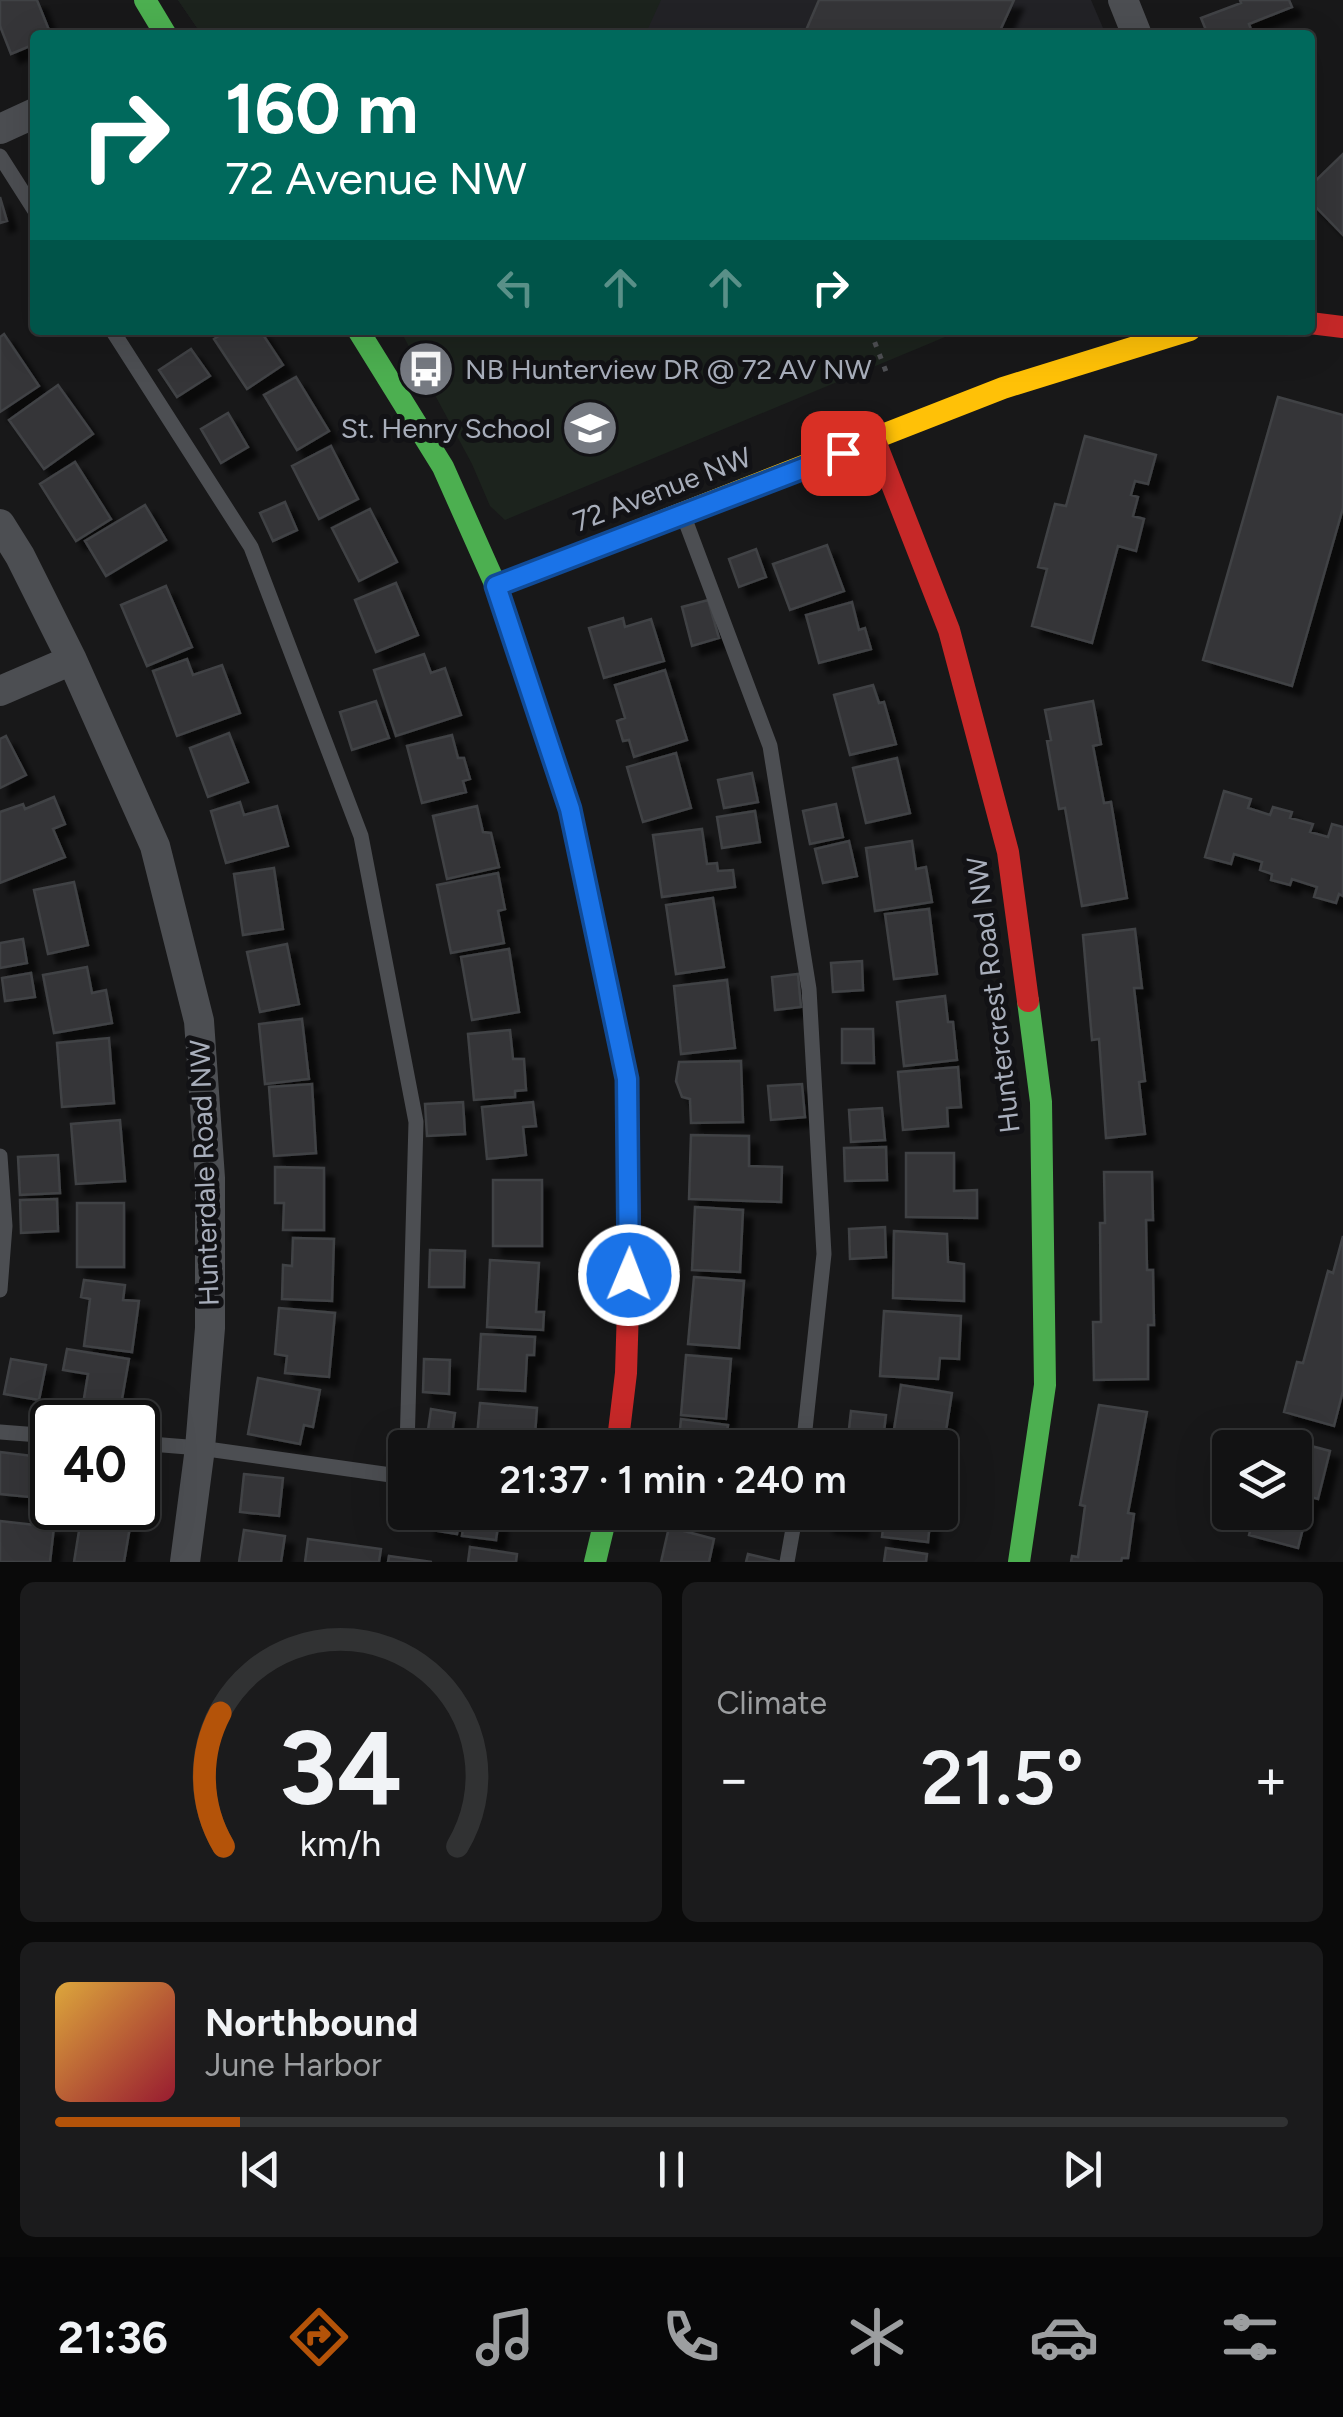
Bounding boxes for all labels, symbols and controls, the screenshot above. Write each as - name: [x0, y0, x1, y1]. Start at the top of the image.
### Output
- text: 160 m: [225, 66, 418, 151]
- icon: right: [60, 70, 190, 200]
- text: 72 Avenue NW: [225, 151, 527, 205]
- icon: left: [488, 260, 543, 315]
- icon: ahead: [593, 260, 648, 315]
- icon: ahead: [698, 260, 753, 315]
- icon: right: [803, 260, 858, 315]
- bus stop icon: NB Hunterview DR @ 72 AV NW: [396, 339, 456, 399]
- place label: NB Hunterview DR @ 72 AV NW: [465, 352, 872, 386]
- school or university icon: St. Henry School: [560, 398, 620, 458]
- place label: St. Henry School: [341, 411, 551, 445]
- pin: [801, 411, 886, 496]
- icon: arrive: [816, 426, 871, 481]
- street label: 72 Avenue NW: [568, 439, 756, 539]
- street label: Huntercrest Road NW: [959, 855, 1027, 1135]
- street label: Hunterdale Road NW: [182, 1039, 226, 1307]
- position arrow: [577, 1223, 681, 1327]
- speed limit sign: 40: [30, 1400, 160, 1530]
- map controls: [1212, 1430, 1312, 1530]
- button: layers: [1212, 1430, 1312, 1530]
- text: 21:37 · 1 min · 240 m: [499, 1457, 847, 1503]
- text: Climate: [717, 1684, 827, 1722]
- text: 34: [279, 1705, 403, 1830]
- text: 21.5°: [921, 1733, 1084, 1823]
- text: −: [717, 1746, 751, 1812]
- text: +: [1254, 1746, 1288, 1812]
- text: km/h: [300, 1822, 382, 1865]
- text: Northbound: [205, 2000, 418, 2046]
- text: June Harbor: [205, 2046, 382, 2084]
- icon: previous: [233, 2142, 288, 2197]
- icon: pause: [644, 2142, 699, 2197]
- icon: next: [1055, 2142, 1110, 2197]
- icon: directions: [284, 2302, 354, 2372]
- icon: music: [470, 2302, 540, 2372]
- icon: phone: [656, 2302, 726, 2372]
- icon: climate: [842, 2302, 912, 2372]
- icon: car: [1029, 2302, 1099, 2372]
- icon: filters: [1215, 2302, 1285, 2372]
- text: 21:36: [58, 2310, 168, 2364]

